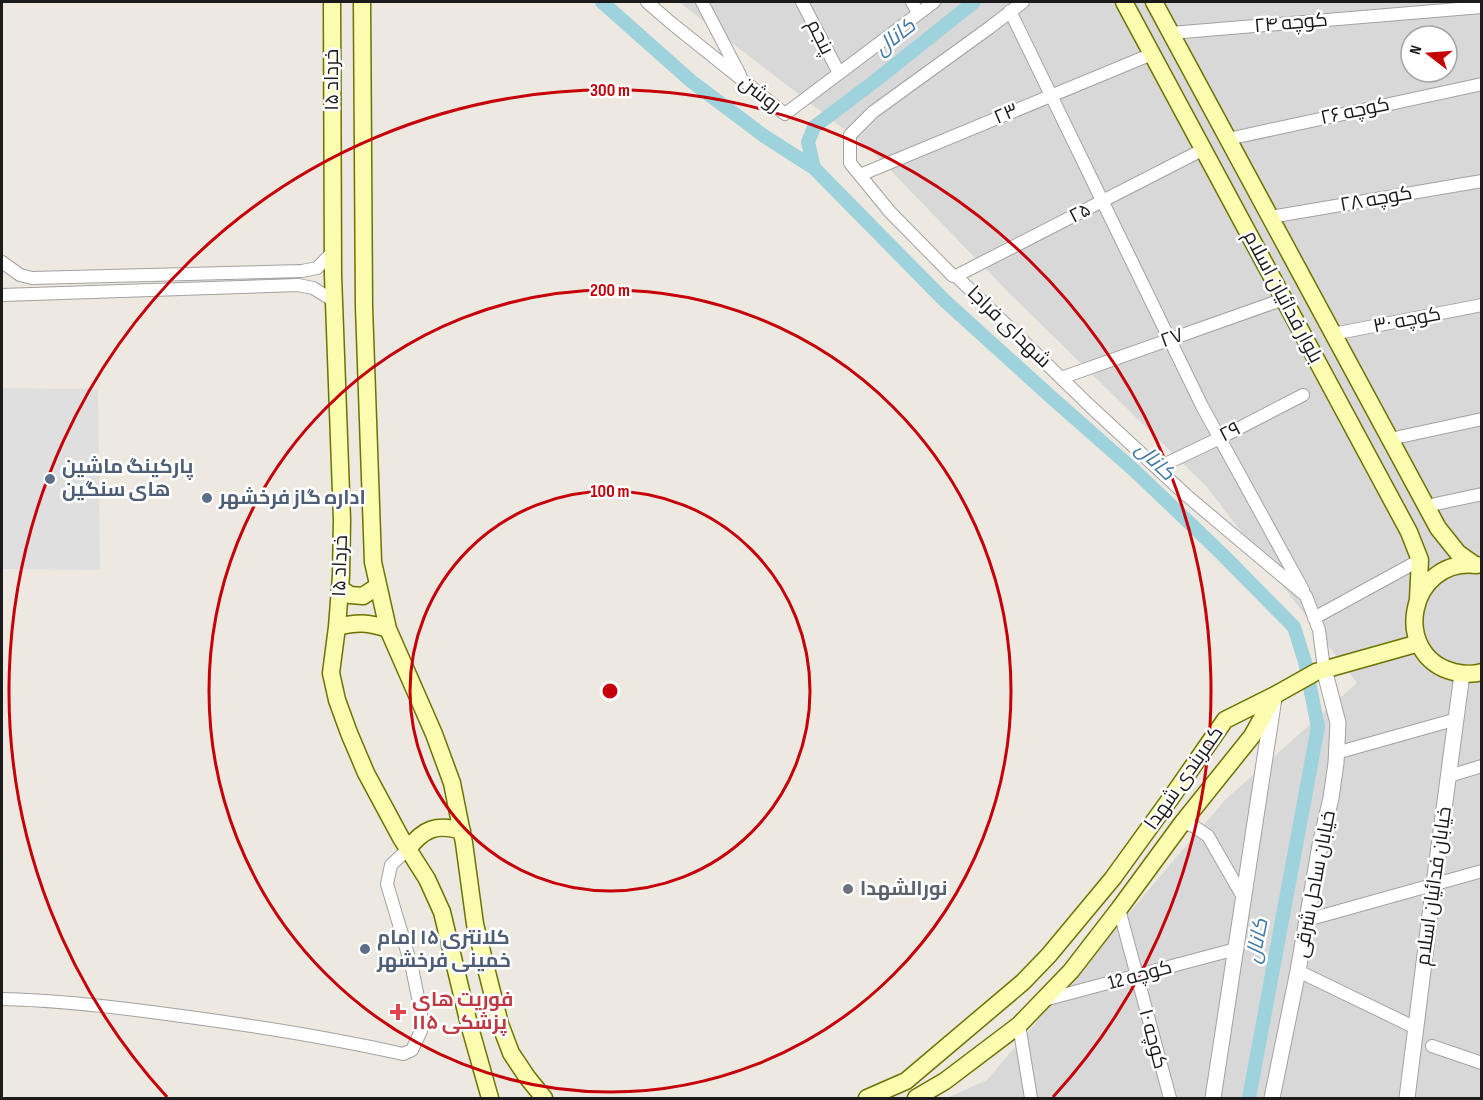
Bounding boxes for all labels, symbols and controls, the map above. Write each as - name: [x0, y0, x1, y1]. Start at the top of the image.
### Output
- street label: کوچه ۲۴: [1253, 8, 1329, 38]
- water label: کانال: [870, 13, 920, 61]
- street label: پنجم: [800, 15, 839, 60]
- north arrow: [1399, 24, 1459, 84]
- text: N: [1406, 43, 1426, 57]
- street label: ۱۵ خرداد: [320, 49, 344, 111]
- street label: روشن: [734, 70, 786, 118]
- text: 300 m: [590, 80, 630, 101]
- street label: کوچه ۲۶: [1318, 92, 1392, 130]
- street label: ۲۳: [990, 98, 1022, 130]
- street label: کوچه ۲۸: [1338, 181, 1414, 217]
- street label: ۲۵: [1065, 197, 1095, 229]
- street label: بلوار فدائیان اسلام: [1237, 227, 1328, 368]
- text: 200 m: [590, 280, 630, 301]
- street label: شهدای فراجا: [962, 281, 1056, 373]
- street label: کوچه ۳۰: [1371, 302, 1443, 338]
- street label: ۲۷: [1157, 323, 1187, 353]
- street label: ۲۹: [1215, 417, 1245, 447]
- water label: کانال: [1130, 436, 1180, 486]
- place label: پارکینگ ماشین های سنگین: [62, 455, 193, 502]
- marker: پارکینگ ماشین های سنگین: [43, 472, 57, 486]
- text: 100 m: [591, 481, 630, 502]
- place label: اداره گاز فرخشهر: [218, 486, 366, 510]
- marker: اداره گاز فرخشهر: [200, 491, 214, 505]
- street label: ۱۵ خرداد: [327, 535, 353, 597]
- centre of rings: [600, 681, 620, 701]
- street label: کمربندی شهدا: [1140, 722, 1228, 834]
- street label: خیابان فدائیان اسلام: [1411, 805, 1458, 967]
- street label: خیابان ساحل شرقی: [1289, 808, 1341, 960]
- place label: نورالشهدا: [860, 877, 948, 901]
- marker: نورالشهدا: [841, 882, 855, 896]
- water label: کانال: [1240, 916, 1274, 966]
- place label: کلانتری ۱۵ امام خمینی فرخشهر: [376, 926, 511, 973]
- marker: کلانتری ۱۵ امام خمینی فرخشهر: [358, 942, 372, 956]
- street label: کوچه 12: [1105, 955, 1175, 995]
- place label: فوریت های پزشکی ۱۱۵: [412, 988, 513, 1036]
- marker: فوریت های پزشکی ۱۱۵: [389, 1003, 407, 1021]
- street label: کوچه ۱۰: [1134, 1006, 1172, 1072]

